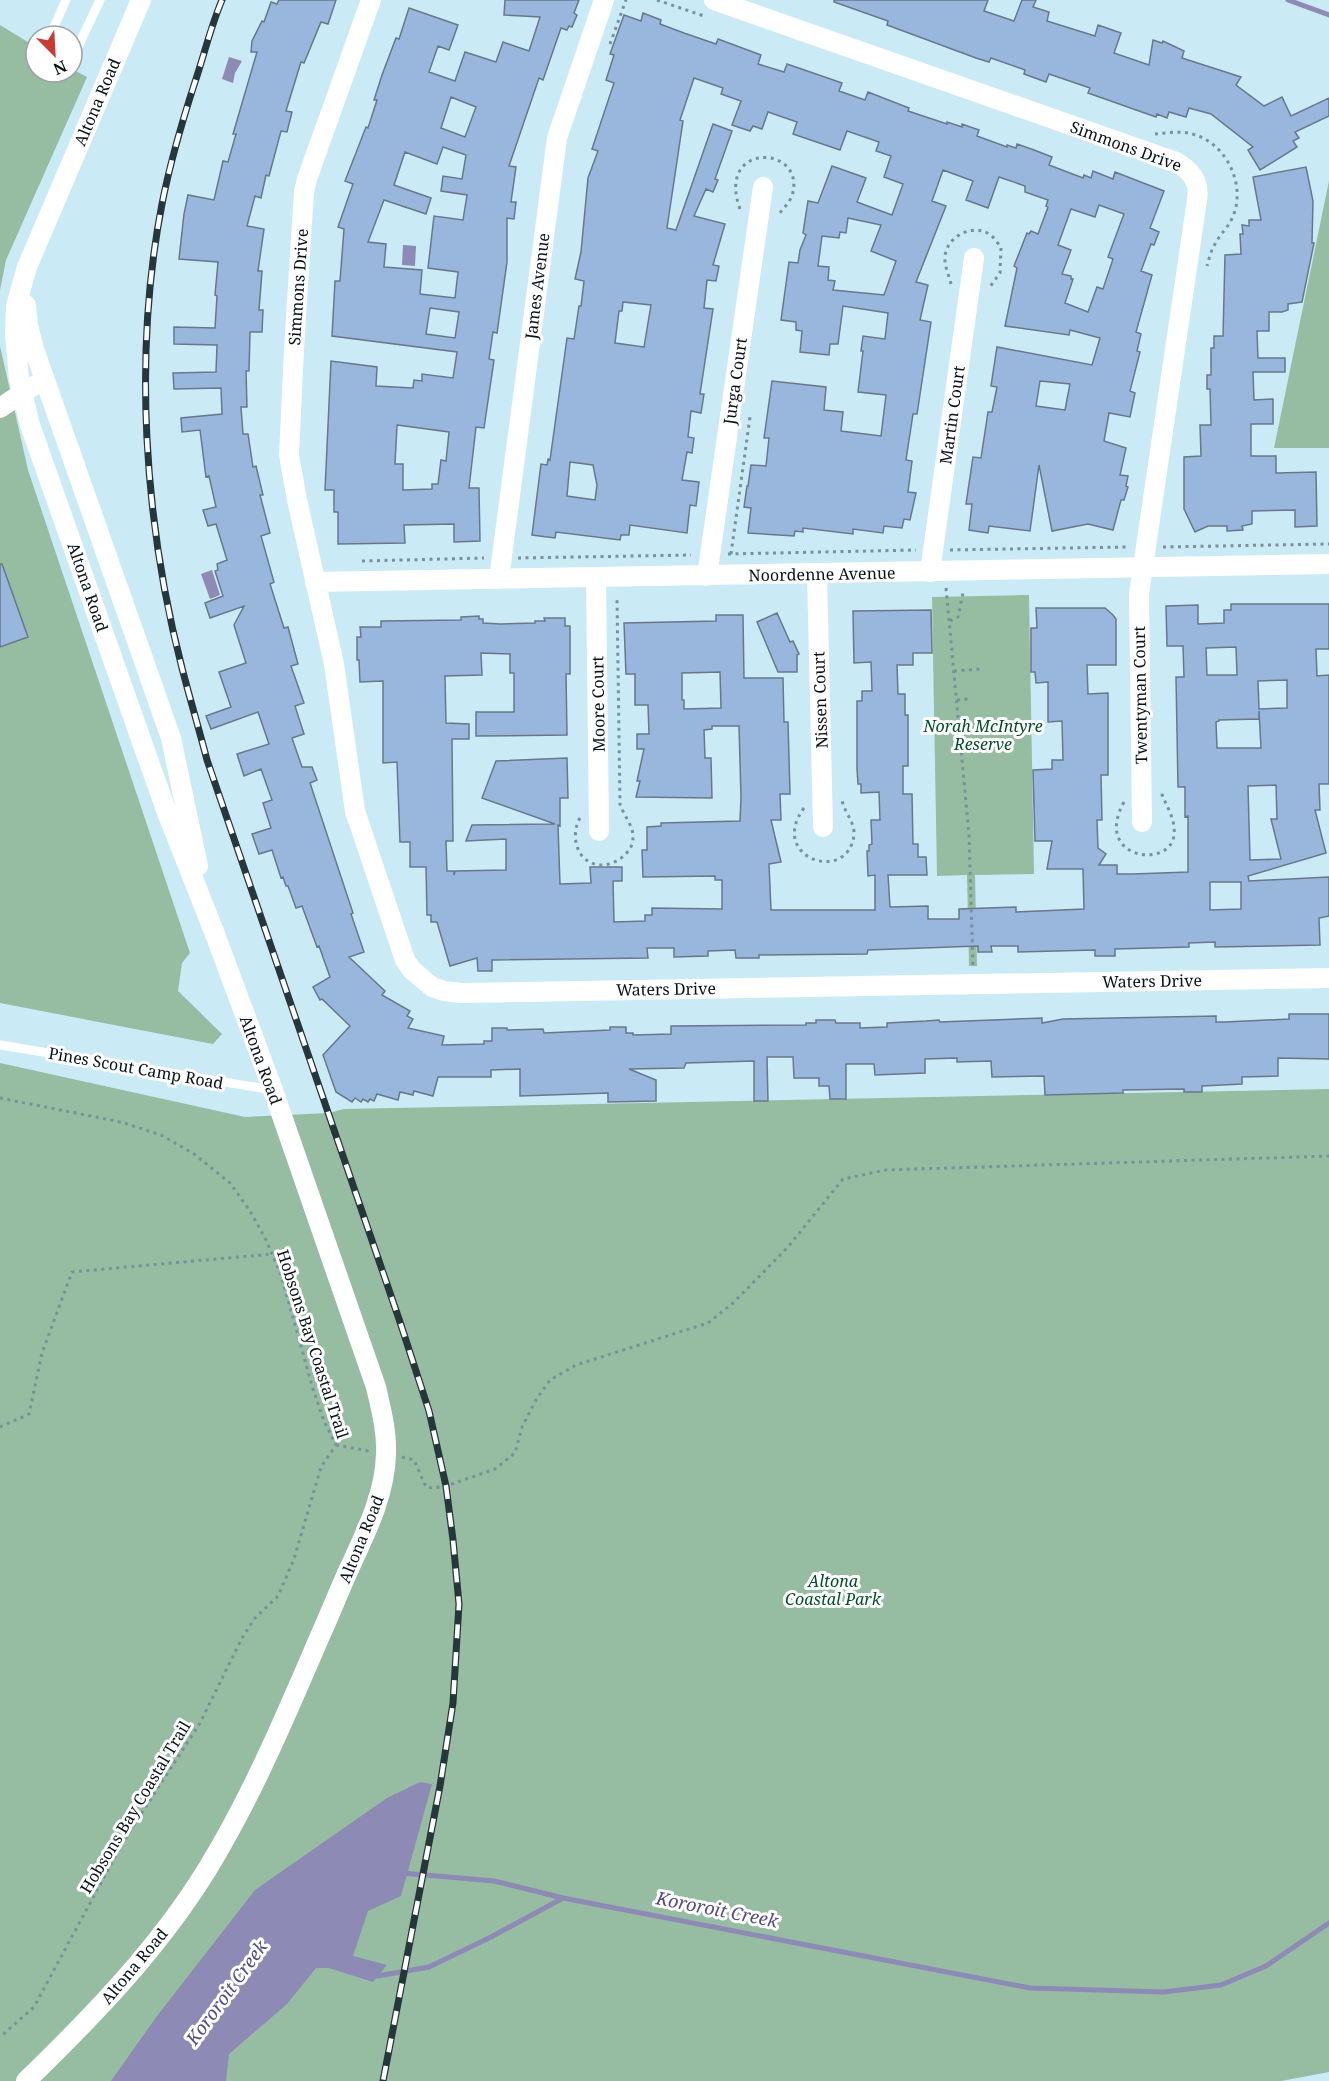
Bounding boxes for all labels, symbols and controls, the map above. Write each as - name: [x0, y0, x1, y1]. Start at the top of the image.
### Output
- north arrow: [24, 24, 84, 84]
- text: N: [50, 55, 70, 80]
- street label: Altona Road: [69, 55, 125, 149]
- street label: Simmons Drive: [1067, 116, 1185, 176]
- street label: Simmons Drive: [283, 228, 313, 346]
- street label: James Avenue: [519, 232, 554, 341]
- street label: Jurga Court: [718, 336, 752, 427]
- street label: Martin Court: [934, 364, 970, 466]
- street label: Altona Road: [62, 539, 114, 635]
- street label: Noordenne Avenue: [748, 562, 896, 586]
- street label: Twentyman Court: [1128, 625, 1152, 764]
- street label: Nissen Court: [807, 651, 833, 749]
- street label: Moore Court: [586, 655, 610, 752]
- park label: Norah McIntyre Reserve: [922, 715, 1043, 755]
- street label: Waters Drive: [1102, 969, 1202, 993]
- street label: Waters Drive: [616, 977, 716, 1001]
- street label: Altona Road: [235, 1012, 287, 1108]
- street label: Pines Scout Camp Road: [47, 1042, 225, 1094]
- street label: Hobsons Bay Coastal Trail: [272, 1247, 354, 1441]
- street label: Altona Road: [333, 1492, 389, 1586]
- park label: Altona Coastal Park: [785, 1570, 882, 1610]
- street label: Hobsons Bay Coastal Trail: [75, 1717, 195, 1897]
- water label: Kororoit Creek: [653, 1885, 781, 1933]
- street label: Altona Road: [96, 1923, 172, 2009]
- water label: Kororoit Creek: [180, 1935, 273, 2050]

